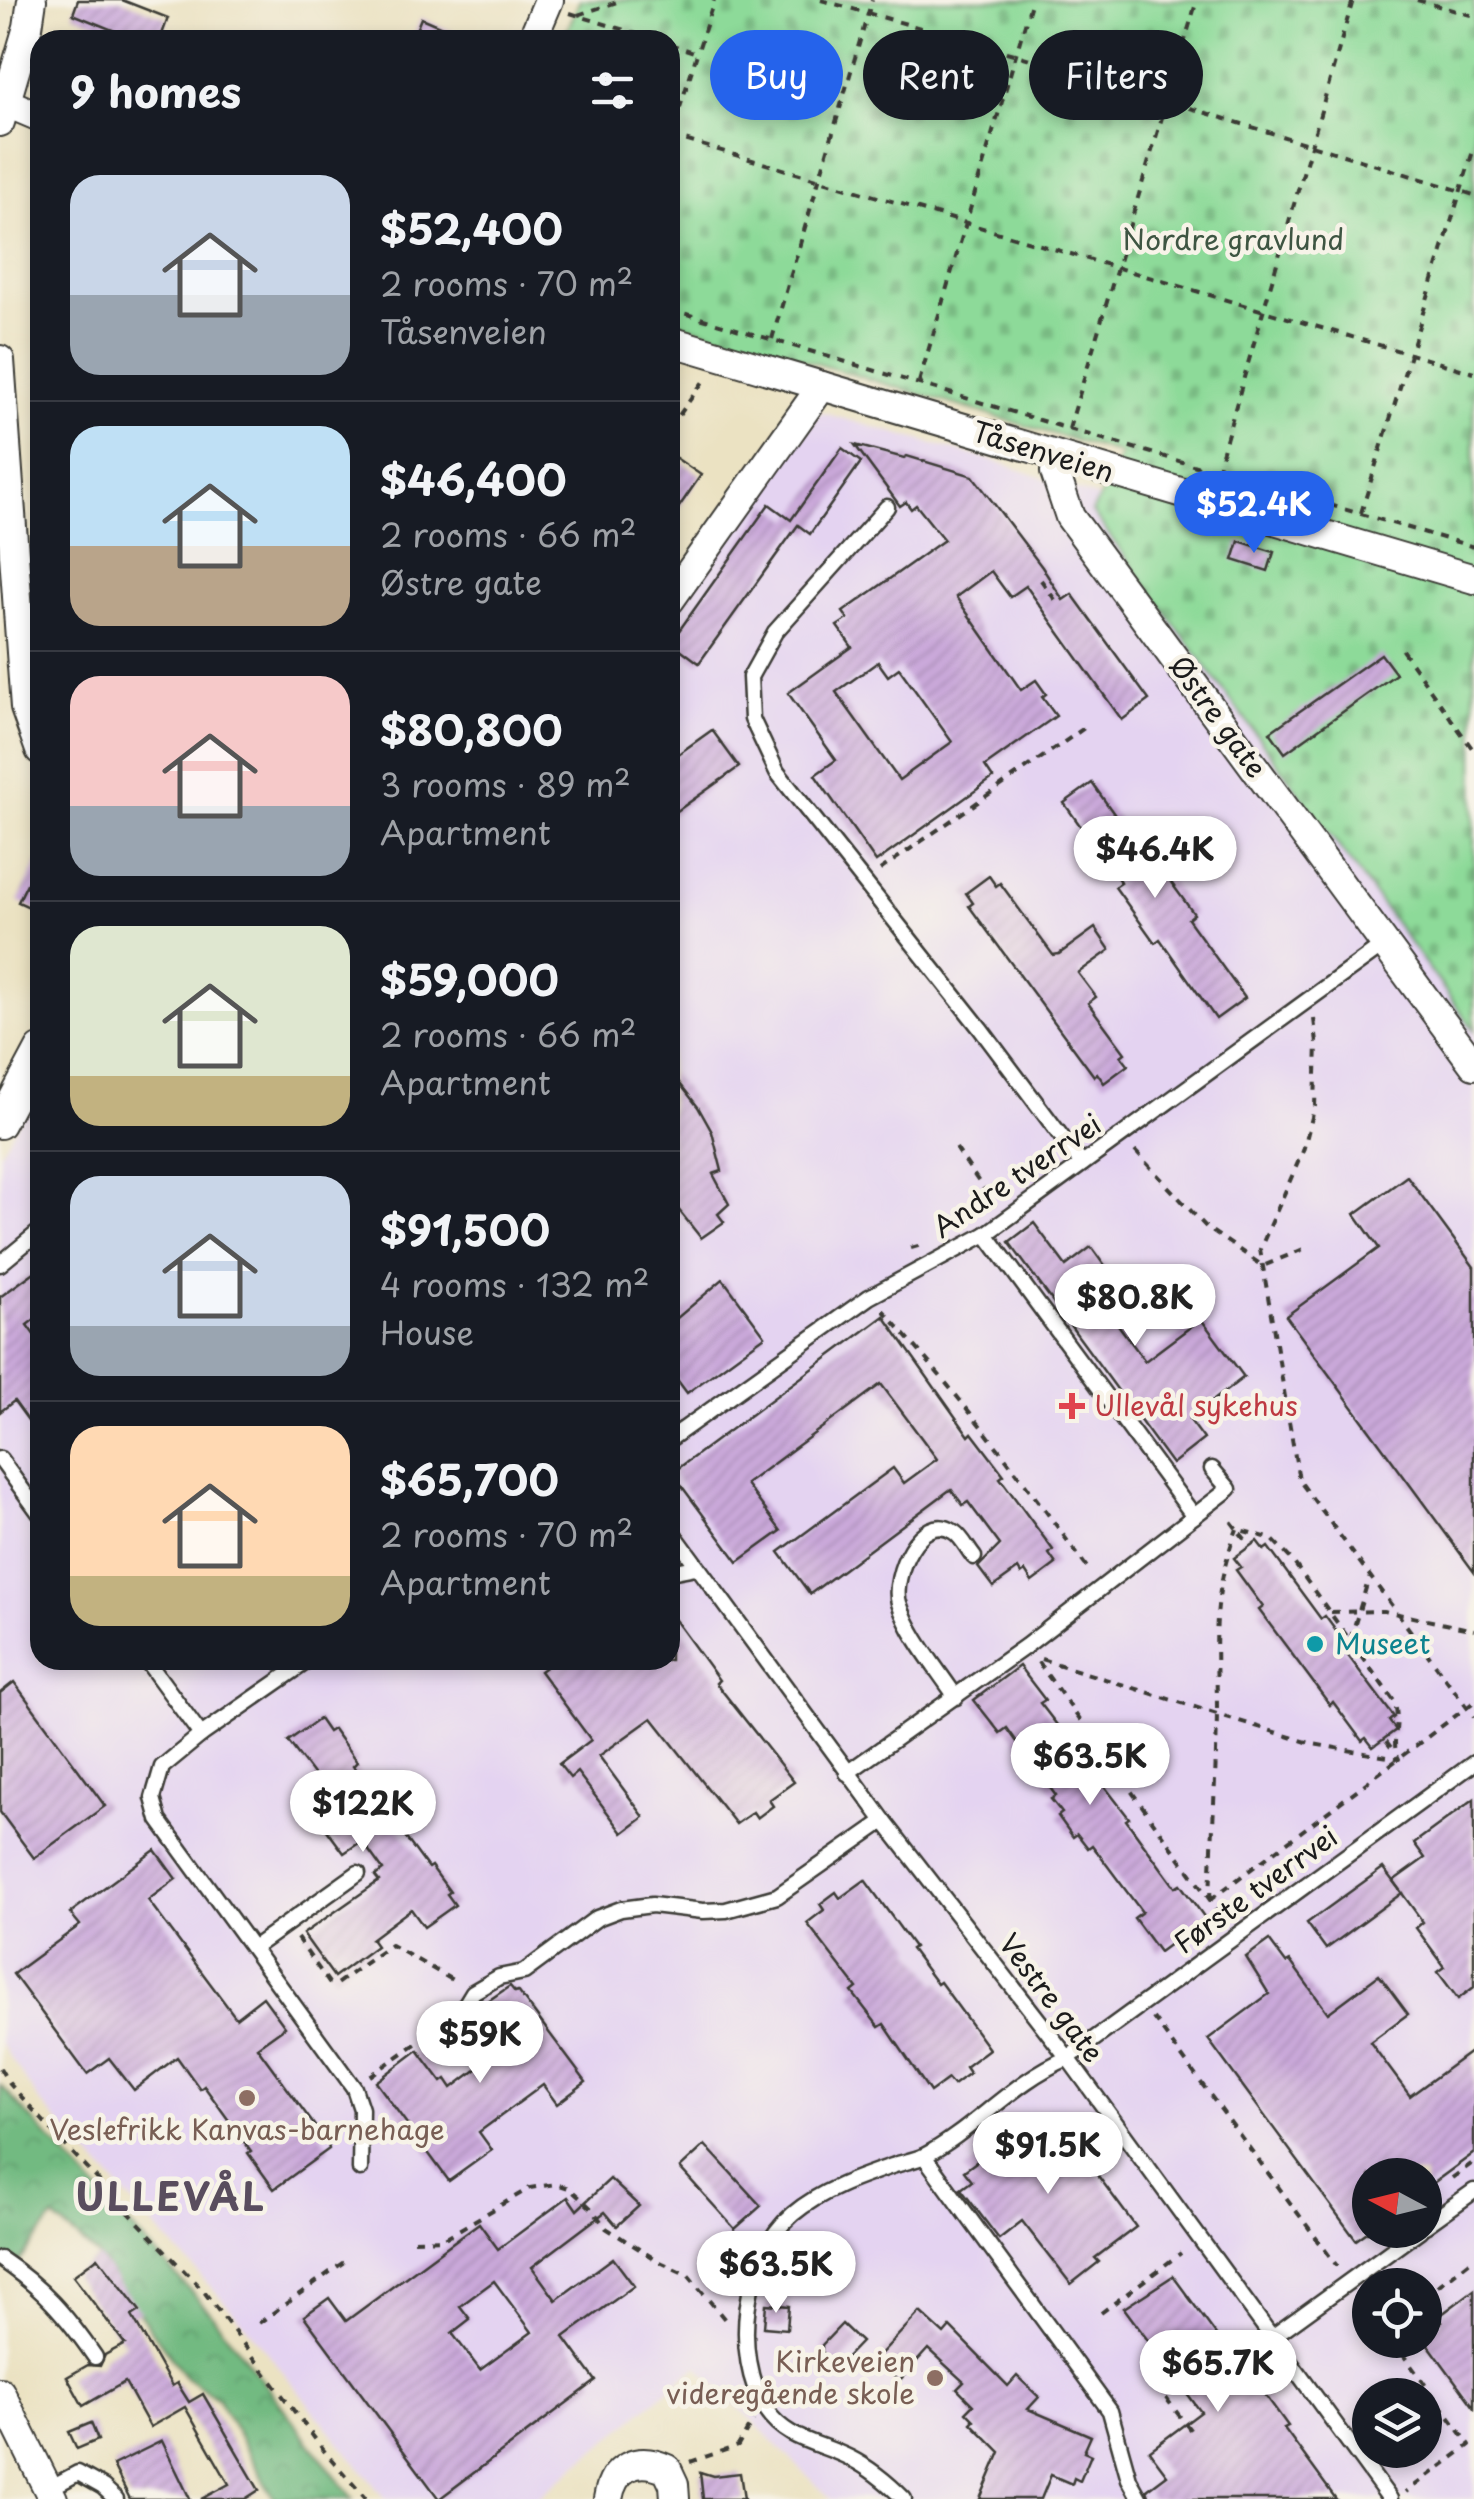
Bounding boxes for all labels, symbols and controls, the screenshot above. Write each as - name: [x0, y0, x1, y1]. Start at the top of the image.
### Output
- chip: Buy: [710, 30, 843, 120]
- chip: Rent: [863, 30, 1009, 120]
- chip: Filters: [1029, 30, 1203, 120]
- text: 9 homes: [70, 59, 241, 122]
- icon: filters: [585, 63, 640, 118]
- text: $52,400: [380, 196, 563, 259]
- icon: home: [150, 215, 270, 335]
- park label: Nordre gravlund: [1122, 217, 1344, 260]
- text: 2 rooms · 70 m²: [380, 259, 633, 307]
- text: Tåsenveien: [380, 307, 547, 355]
- street label: Tåsenveien: [967, 409, 1119, 492]
- text: $46,400: [380, 447, 567, 510]
- icon: home: [150, 466, 270, 586]
- pin: $52.4K: [1173, 471, 1335, 556]
- text: $52.4K: [1196, 479, 1312, 527]
- text: 2 rooms · 66 m²: [380, 510, 637, 558]
- text: Østre gate: [380, 558, 542, 606]
- street label: Østre gate: [1160, 646, 1278, 786]
- text: $80,800: [380, 697, 563, 760]
- icon: home: [150, 716, 270, 836]
- text: 3 rooms · 89 m²: [380, 760, 631, 808]
- text: Apartment: [380, 808, 551, 856]
- pin: $46.4K: [1074, 816, 1236, 901]
- text: $46.4K: [1096, 824, 1214, 872]
- text: $59,000: [380, 947, 559, 1010]
- icon: home: [150, 966, 270, 1086]
- text: 2 rooms · 66 m²: [380, 1010, 637, 1058]
- text: Apartment: [380, 1058, 551, 1106]
- street label: Andre tverrvei: [923, 1102, 1109, 1247]
- text: $91,500: [380, 1197, 550, 1260]
- icon: home: [150, 1216, 270, 1336]
- text: 4 rooms · 132 m²: [380, 1260, 650, 1308]
- pin: $80.8K: [1054, 1264, 1216, 1349]
- text: $80.8K: [1077, 1272, 1194, 1320]
- text: House: [380, 1308, 474, 1356]
- place label: Ullevål sykehus: [1094, 1383, 1298, 1426]
- marker: Ullevål sykehus: [1059, 1393, 1085, 1419]
- text: $65,700: [380, 1447, 559, 1510]
- icon: home: [150, 1466, 270, 1586]
- text: 2 rooms · 70 m²: [380, 1510, 633, 1558]
- text: Apartment: [380, 1558, 551, 1606]
- place label: Museet: [1335, 1621, 1431, 1664]
- marker: Museet: [1304, 1633, 1326, 1655]
- pin: $63.5K: [1009, 1723, 1171, 1808]
- text: $63.5K: [1033, 1731, 1147, 1779]
- pin: $122K: [293, 1770, 433, 1855]
- text: $122K: [312, 1778, 414, 1826]
- street label: Første tverrvei: [1164, 1815, 1346, 1963]
- street label: Vestre gate: [989, 1923, 1115, 2071]
- pin: $59K: [421, 2001, 539, 2086]
- text: $59K: [438, 2009, 522, 2057]
- marker: Veslefrikk Kanvas-barnehage: [236, 2087, 258, 2109]
- place label: Veslefrikk Kanvas-barnehage: [49, 2107, 445, 2150]
- pin: $91.5K: [967, 2112, 1129, 2197]
- text: $91.5K: [995, 2120, 1101, 2168]
- north arrow: [1352, 2158, 1442, 2248]
- map controls: [1352, 2158, 1442, 2468]
- district label: ULLEVÅL: [75, 2167, 267, 2224]
- pin: $63.5K: [695, 2231, 857, 2316]
- text: $63.5K: [719, 2239, 833, 2287]
- button: locate: [1352, 2268, 1442, 2358]
- pin: $65.7K: [1137, 2330, 1299, 2415]
- text: $65.7K: [1162, 2338, 1274, 2386]
- place label: Kirkeveien videregående skole: [666, 2339, 915, 2414]
- marker: Kirkeveien videregående skole: [924, 2367, 946, 2389]
- button: layers: [1352, 2378, 1442, 2468]

